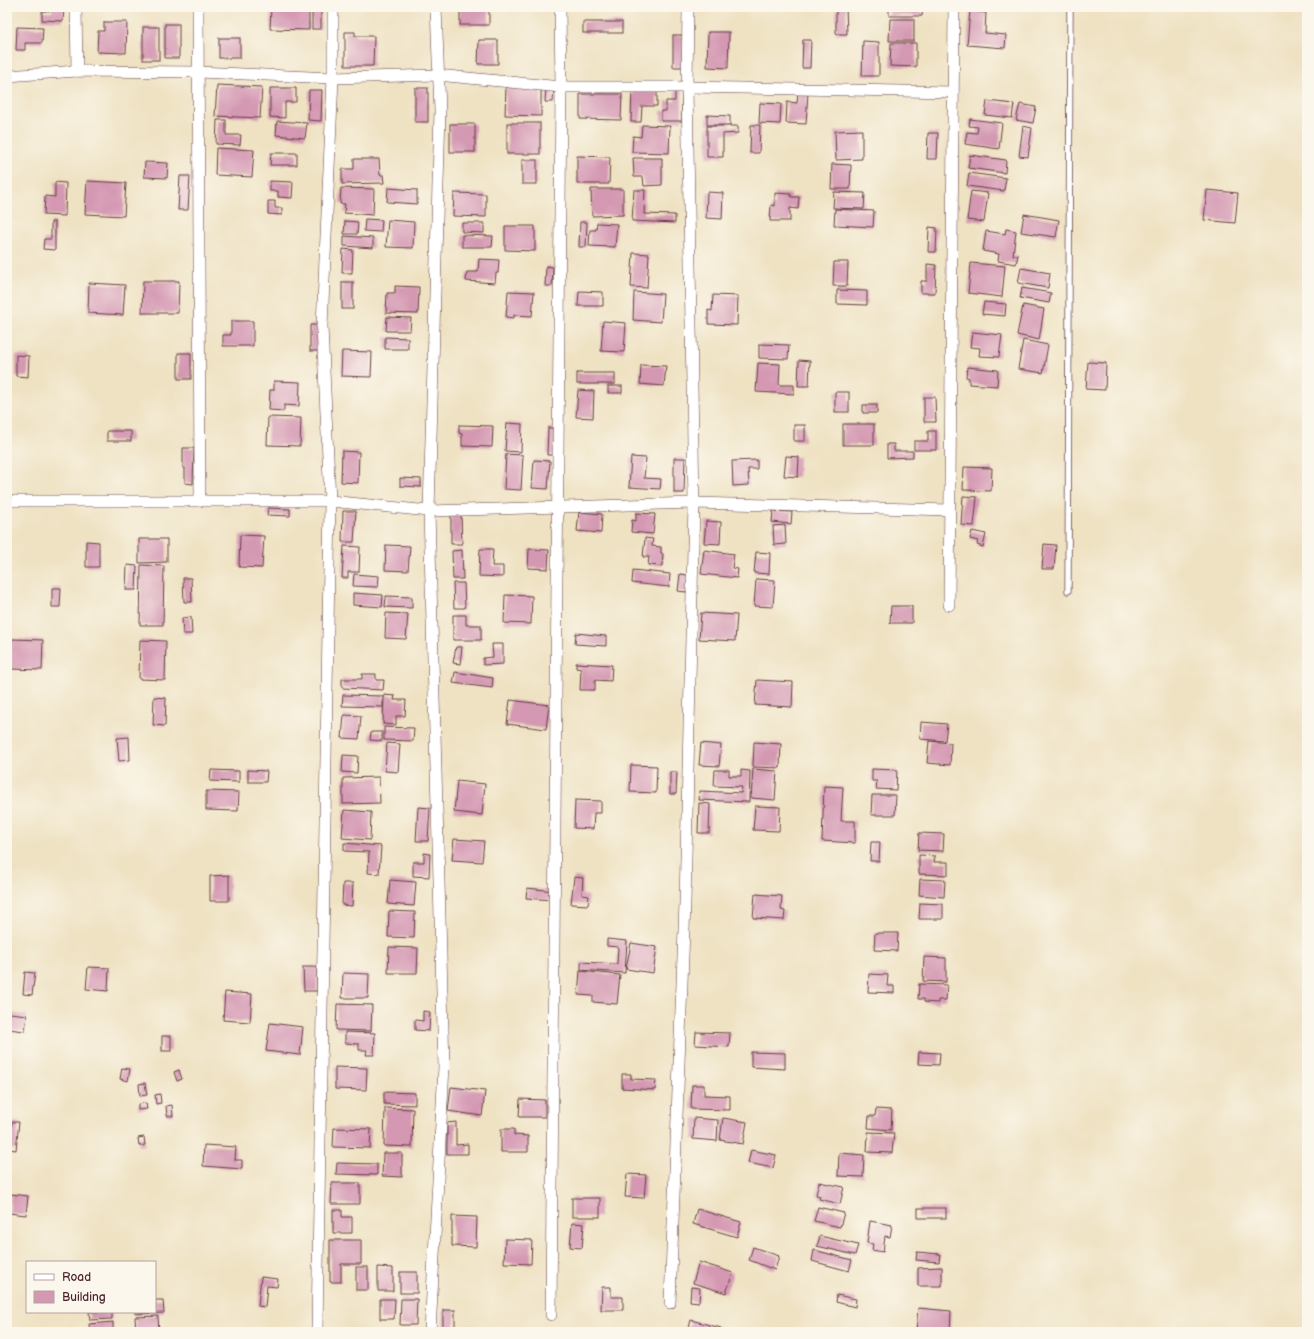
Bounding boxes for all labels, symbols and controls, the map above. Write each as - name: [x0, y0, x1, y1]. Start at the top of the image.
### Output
- legend: [26, 1261, 156, 1313]
- text: Road: [62, 1270, 91, 1285]
- text: Building: [62, 1290, 106, 1305]

